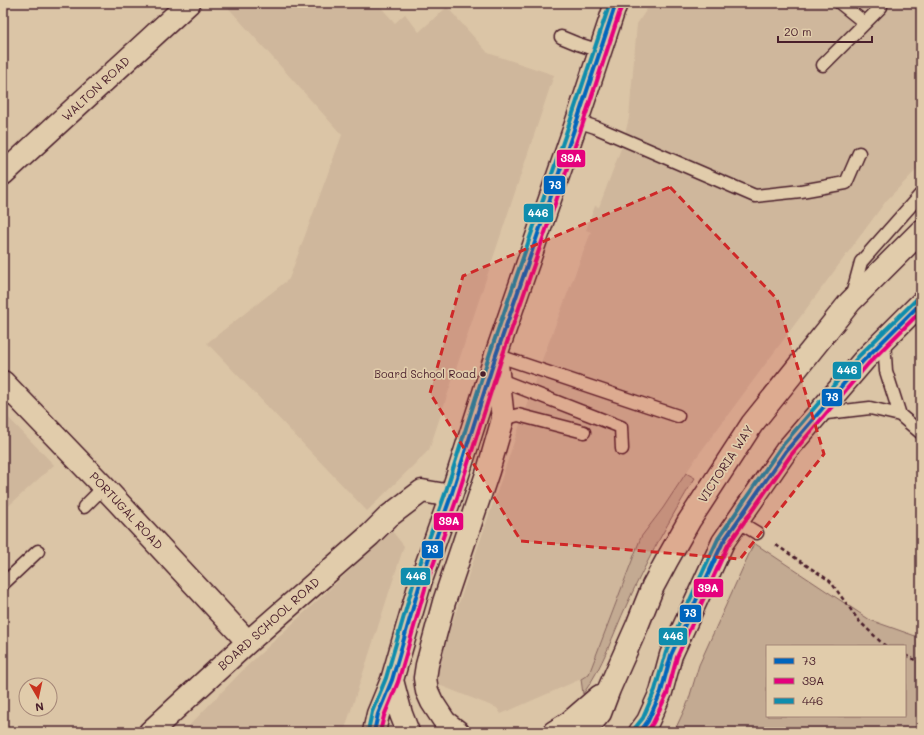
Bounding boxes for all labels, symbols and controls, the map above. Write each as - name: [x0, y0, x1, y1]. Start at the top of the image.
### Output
- scale bar: [778, 18, 872, 44]
- text: 20 m: [784, 23, 812, 39]
- street label: WALTON ROAD: [58, 52, 133, 124]
- line badge: 39A: [556, 149, 586, 168]
- text: 39A: [561, 150, 582, 165]
- line badge: 73: [543, 175, 566, 195]
- text: 73: [549, 177, 562, 192]
- line badge: 446: [523, 203, 554, 223]
- text: 446: [528, 205, 549, 220]
- line badge: 446: [832, 361, 862, 380]
- text: 446: [837, 362, 858, 377]
- place label: Board School Road: [374, 366, 476, 381]
- marker: Board School Road: [478, 369, 488, 379]
- line badge: 73: [821, 388, 843, 407]
- text: 73: [826, 389, 839, 404]
- street label: VICTORIA WAY: [694, 421, 756, 505]
- street label: PORTUGAL ROAD: [87, 468, 167, 552]
- line badge: 39A: [433, 512, 464, 531]
- text: 39A: [439, 513, 460, 528]
- line badge: 73: [421, 540, 444, 559]
- text: 73: [426, 541, 439, 556]
- line badge: 446: [400, 567, 431, 586]
- text: 446: [406, 568, 427, 583]
- street label: BOARD SCHOOL ROAD: [214, 573, 323, 673]
- line badge: 39A: [693, 578, 724, 598]
- text: 39A: [698, 580, 719, 595]
- line badge: 73: [679, 604, 702, 623]
- text: 73: [684, 605, 697, 620]
- line badge: 446: [658, 627, 688, 646]
- text: 446: [663, 628, 684, 643]
- legend: [766, 645, 906, 717]
- text: 73: [802, 652, 816, 668]
- text: 39A: [802, 672, 824, 688]
- north arrow: [18, 677, 58, 717]
- text: 446: [802, 692, 823, 708]
- text: N: [34, 699, 45, 715]

